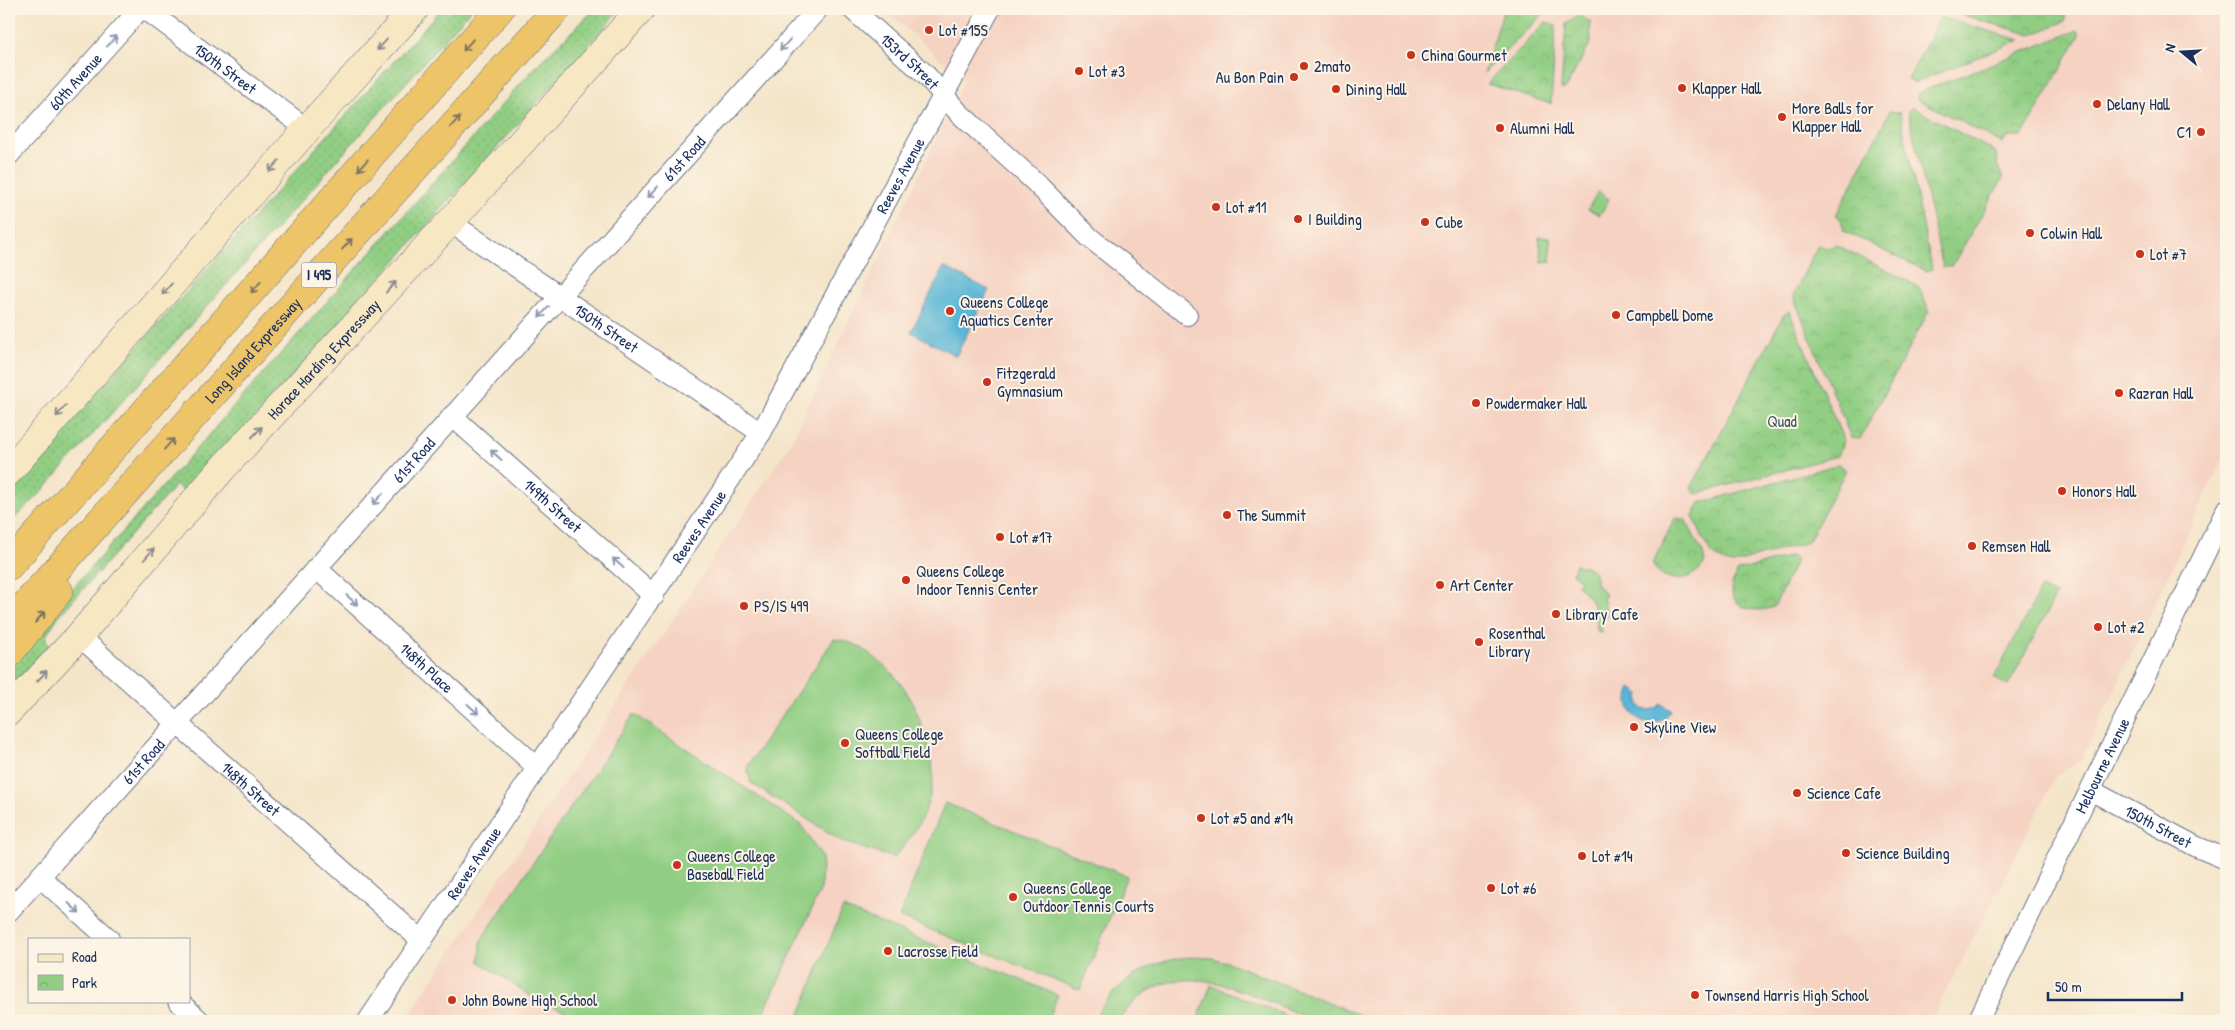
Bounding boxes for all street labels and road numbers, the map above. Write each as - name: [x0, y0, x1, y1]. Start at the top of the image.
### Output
- street label: 153rd Street: [876, 28, 945, 94]
- street label: 150th Street: [189, 38, 262, 99]
- street label: 60th Avenue: [44, 47, 107, 115]
- street label: 61st Road: [658, 131, 710, 186]
- street label: Reeves Avenue: [871, 133, 930, 217]
- road number: I 495: [302, 262, 336, 288]
- street label: Long Island Expressway: [200, 292, 306, 407]
- street label: Horace Harding Expressway: [262, 294, 385, 424]
- street label: 150th Street: [570, 299, 643, 358]
- street label: 61st Road: [387, 432, 440, 487]
- street label: 149th Street: [519, 474, 587, 538]
- street label: Reeves Avenue: [666, 485, 731, 567]
- street label: 148th Place: [395, 638, 459, 698]
- street label: Melbourne Avenue: [2069, 713, 2135, 817]
- street label: 61st Road: [117, 734, 169, 789]
- street label: 148th Street: [217, 757, 285, 821]
- street label: 150th Street: [2121, 799, 2196, 853]
- street label: Reeves Avenue: [441, 822, 506, 904]

